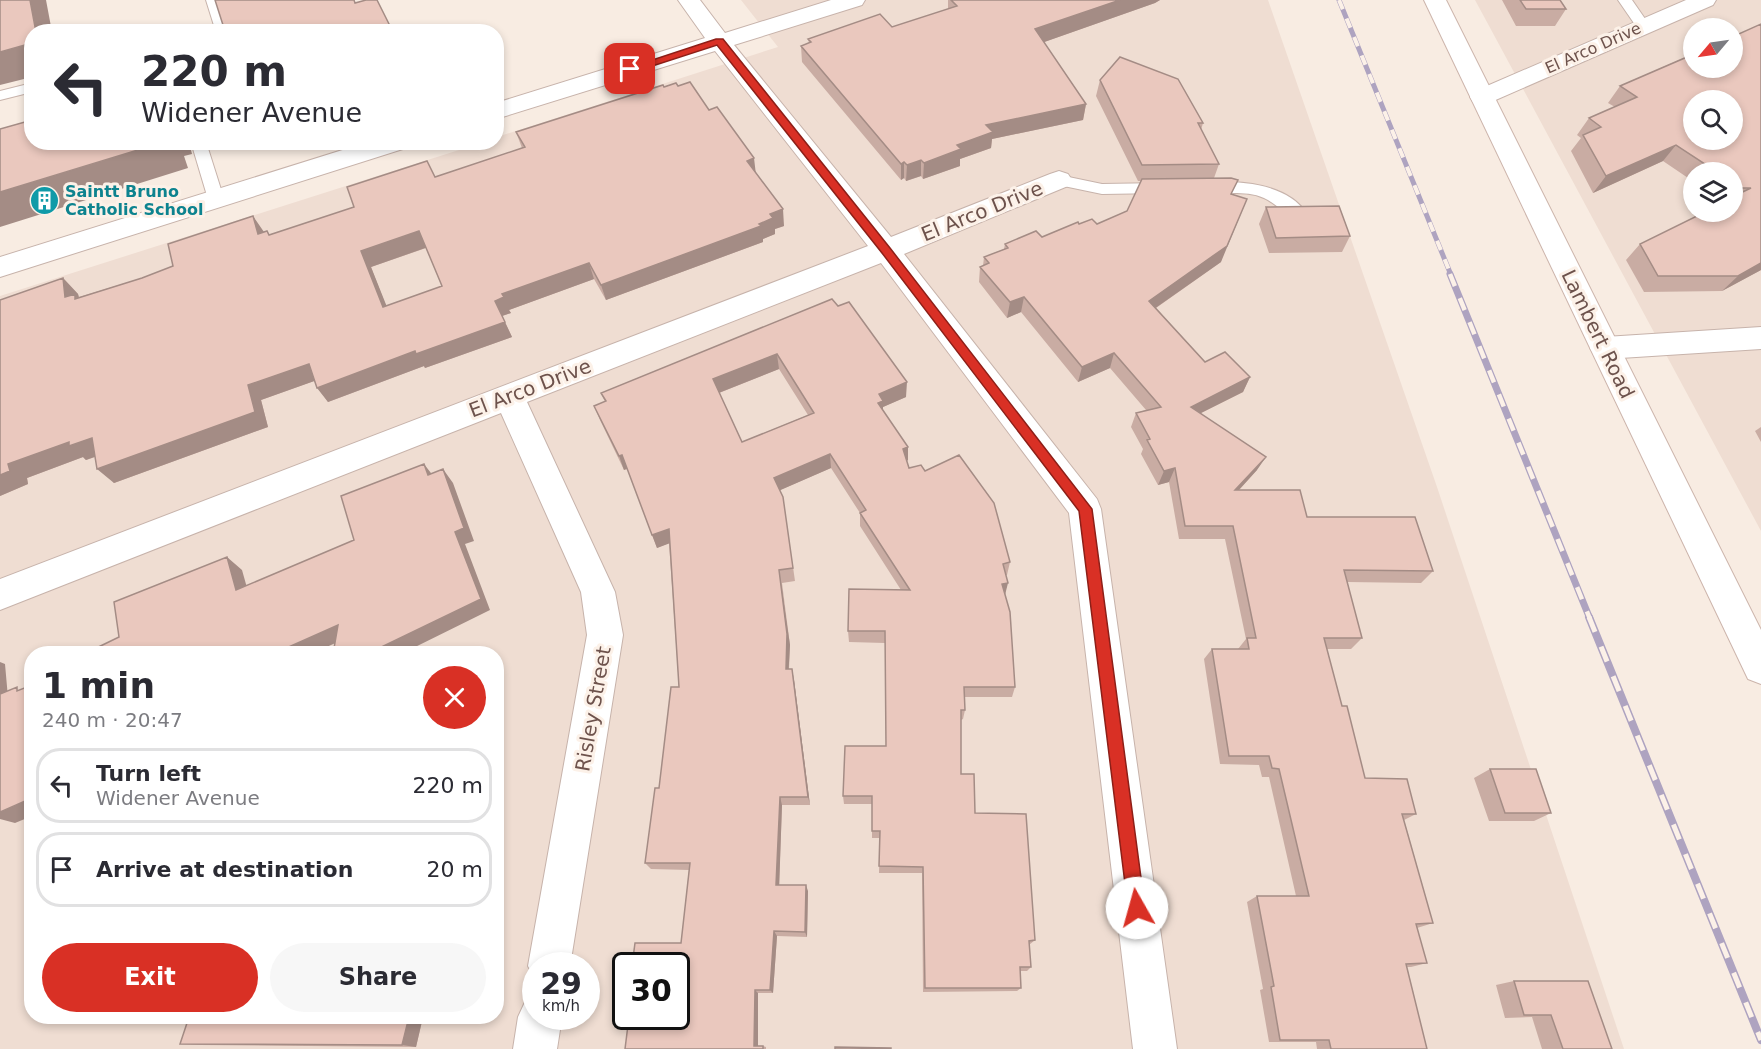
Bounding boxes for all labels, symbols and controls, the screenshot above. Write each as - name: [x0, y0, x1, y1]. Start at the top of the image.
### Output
- street label: El Arco Drive: [1542, 18, 1644, 78]
- north arrow: [1683, 18, 1743, 78]
- map controls: [1683, 18, 1743, 222]
- pin: [604, 43, 655, 94]
- text: 220 m: [141, 47, 287, 96]
- icon: left: [42, 48, 120, 126]
- icon: arrive: [613, 52, 646, 85]
- button: search: [1683, 90, 1743, 150]
- text: Widener Avenue: [141, 97, 362, 128]
- button: layers: [1683, 162, 1743, 222]
- street label: El Arco Drive: [918, 176, 1046, 246]
- place label: Saintt Bruno Catholic School: [65, 182, 203, 219]
- building icon: Saintt Bruno Catholic School: [28, 184, 60, 216]
- street label: Lambert Road: [1556, 266, 1640, 402]
- street label: El Arco Drive: [466, 354, 594, 422]
- street label: Risley Street: [570, 644, 616, 773]
- text: 1 min: [42, 665, 155, 706]
- button: close: [423, 666, 486, 729]
- text: 240 m · 20:47: [42, 708, 183, 732]
- text: Turn left: [96, 761, 201, 786]
- icon: left: [45, 769, 78, 802]
- text: 220 m: [413, 773, 483, 798]
- text: Widener Avenue: [96, 786, 260, 810]
- icon: arrive: [45, 853, 78, 886]
- text: Arrive at destination: [96, 857, 353, 882]
- text: 20 m: [427, 857, 483, 882]
- position arrow: [1105, 876, 1169, 940]
- button: Exit: [42, 943, 258, 1012]
- button: Share: [270, 943, 486, 1012]
- speed limit sign: 30: [612, 952, 690, 1030]
- text: 29: [540, 966, 582, 1001]
- text: km/h: [542, 997, 580, 1015]

